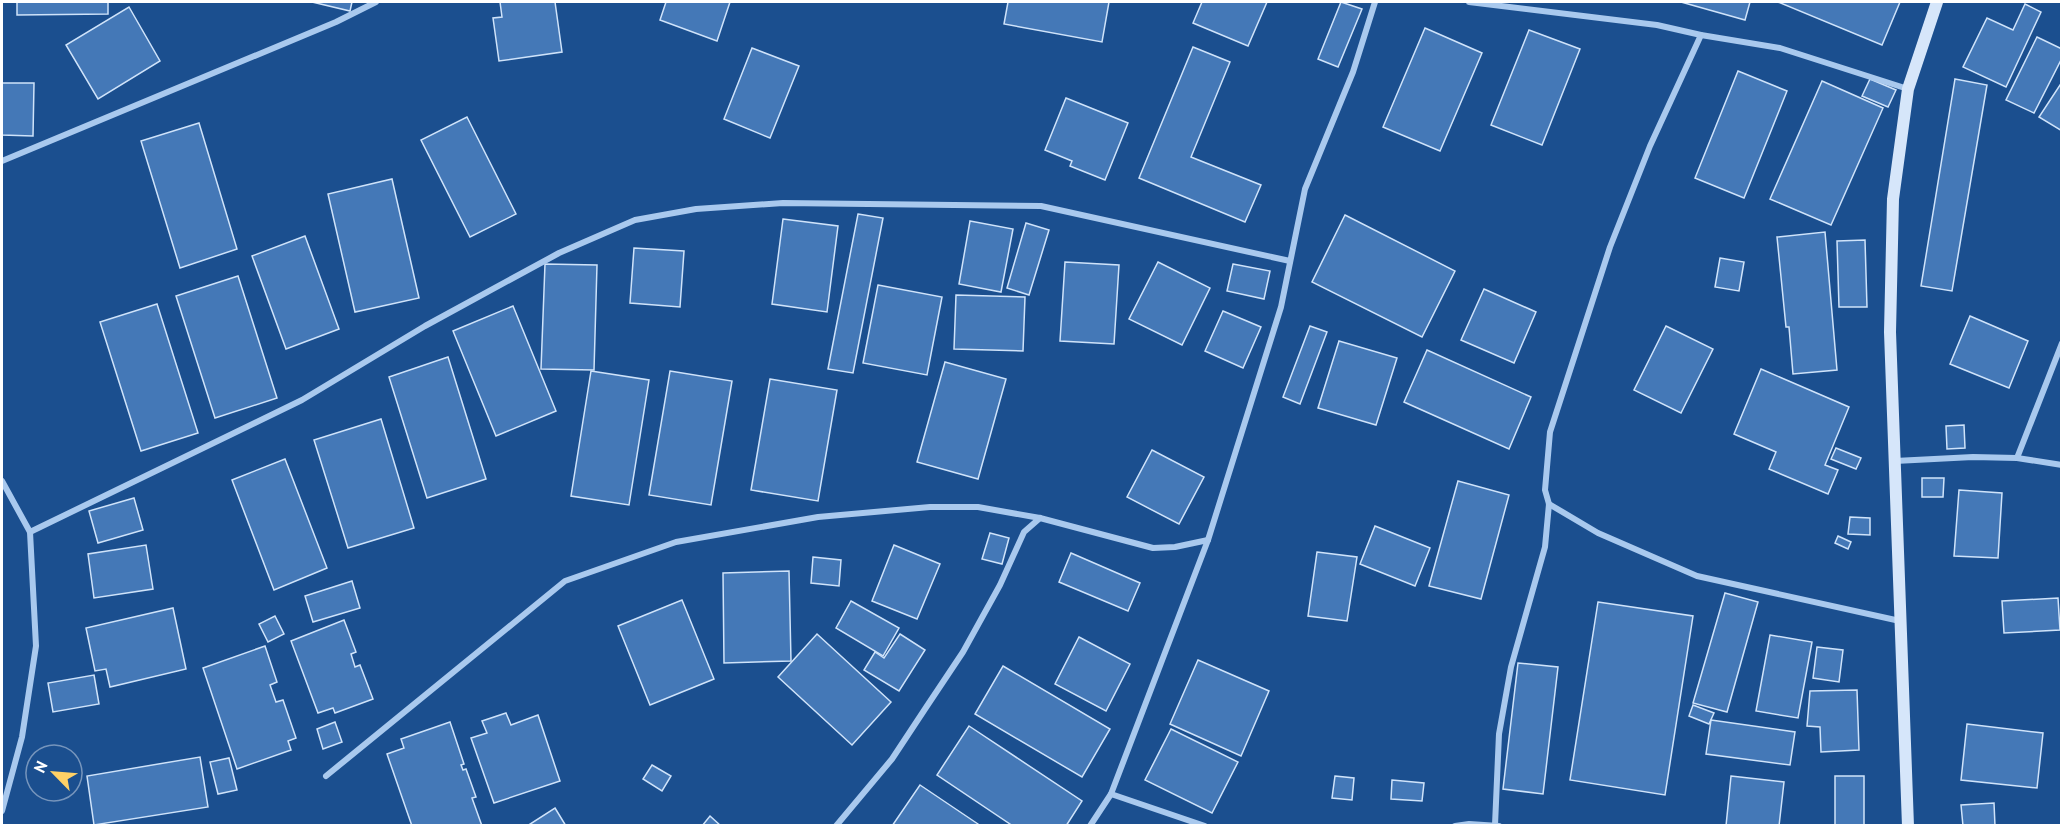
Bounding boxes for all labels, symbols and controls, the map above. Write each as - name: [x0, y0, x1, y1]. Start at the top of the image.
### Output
- north arrow: [24, 743, 84, 803]
- text: N: [29, 758, 52, 776]

